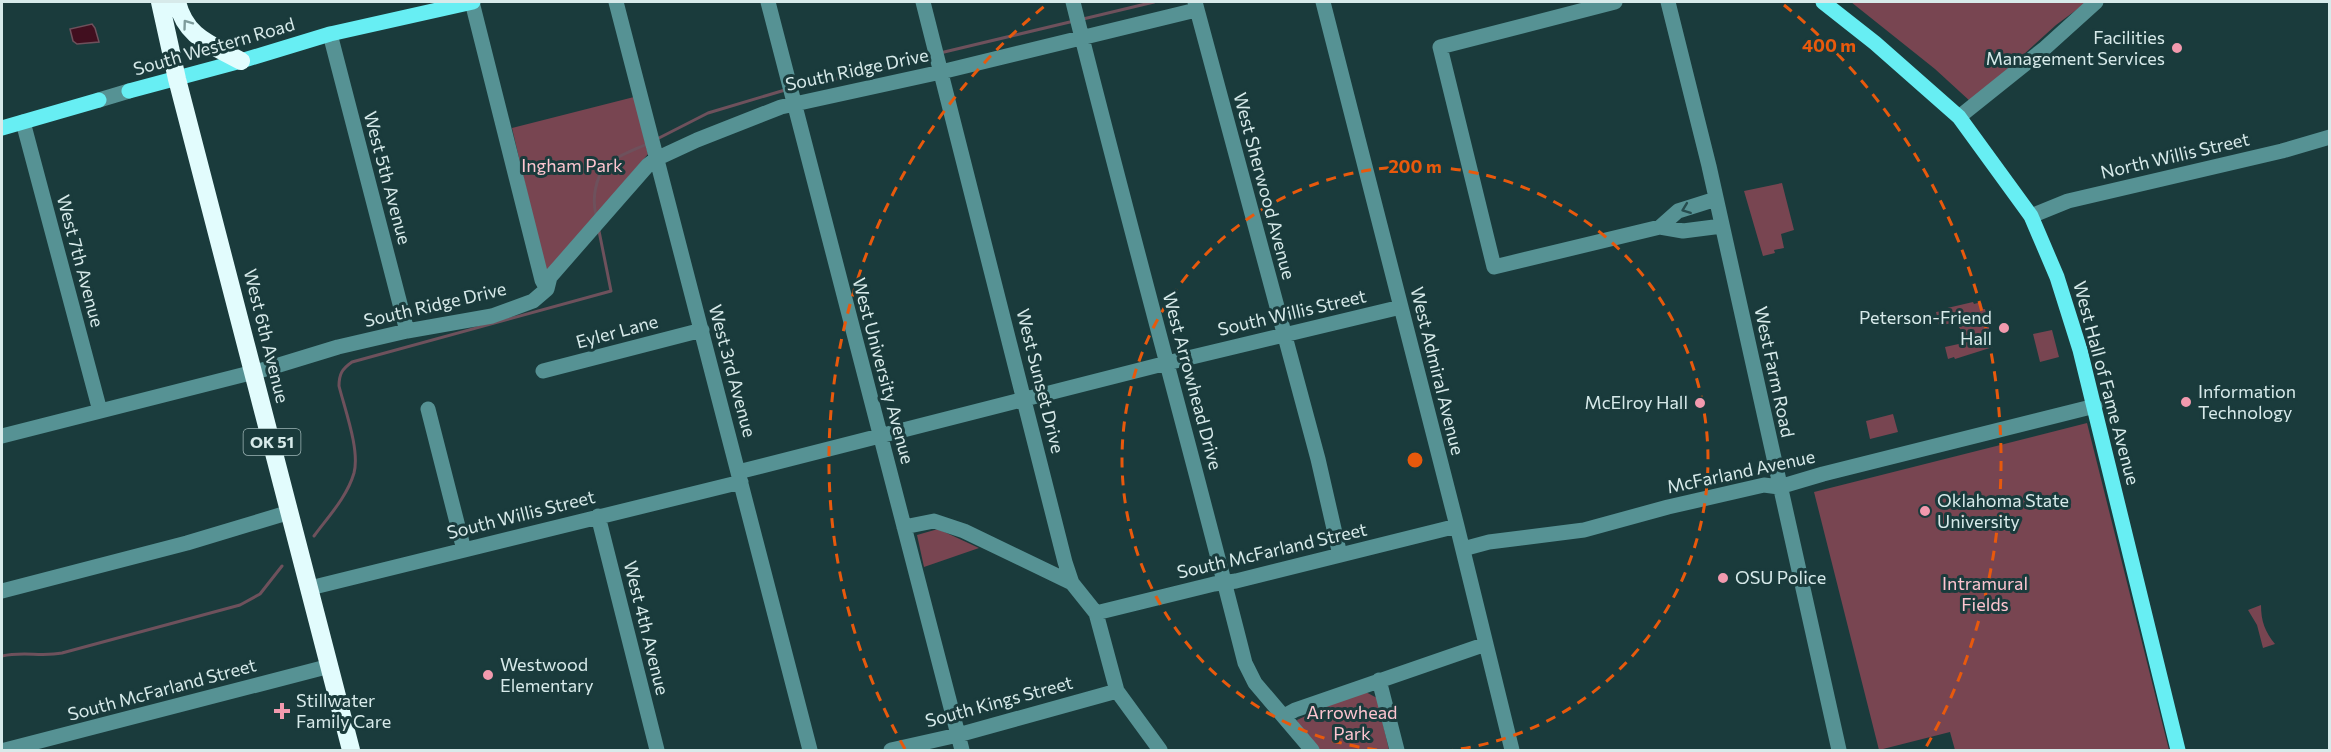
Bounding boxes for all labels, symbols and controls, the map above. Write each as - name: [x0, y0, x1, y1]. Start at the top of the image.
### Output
- street label: South Western Road: [130, 12, 297, 80]
- one-way arrow: [183, 19, 194, 30]
- place label: Facilities Management Services: [1986, 26, 2165, 69]
- text: 400 m: [1802, 34, 1856, 56]
- marker: Facilities Management Services: [2170, 41, 2184, 55]
- street label: South Ridge Drive: [783, 43, 930, 95]
- street label: West Sherwood Avenue: [1229, 90, 1301, 282]
- street label: West 5th Avenue: [360, 109, 416, 247]
- street label: North Willis Street: [2098, 127, 2251, 183]
- park label: Ingham Park: [521, 154, 623, 176]
- text: 200 m: [1388, 155, 1442, 177]
- street label: West 7th Avenue: [53, 192, 109, 329]
- one-way arrow: [1681, 202, 1692, 214]
- street label: West 6th Avenue: [240, 266, 294, 405]
- street label: West University Avenue: [849, 275, 919, 466]
- street label: South Ridge Drive: [361, 277, 508, 331]
- street label: West Hall of Fame Avenue: [2069, 278, 2145, 487]
- street label: South Willis Street: [1215, 284, 1368, 340]
- street label: West Admiral Avenue: [1406, 284, 1470, 457]
- street label: West Arrowhead Drive: [1159, 289, 1227, 472]
- street label: West 3rd Avenue: [705, 302, 761, 440]
- street label: West Farm Road: [1750, 304, 1800, 439]
- street label: West Sunset Drive: [1012, 306, 1070, 455]
- place label: Peterson-Friend Hall: [1859, 306, 1992, 349]
- street label: Eyler Lane: [573, 310, 660, 353]
- marker: Peterson-Friend Hall: [1997, 321, 2011, 335]
- place label: Information Technology: [2198, 380, 2296, 423]
- place label: McElroy Hall: [1585, 391, 1688, 413]
- marker: Information Technology: [2179, 395, 2193, 409]
- marker: McElroy Hall: [1693, 396, 1707, 410]
- road number: OK 51: [244, 429, 300, 455]
- street label: McFarland Avenue: [1665, 445, 1817, 497]
- centre of rings: [1405, 450, 1425, 470]
- street label: South Willis Street: [444, 485, 597, 543]
- place label: Oklahoma State University: [1937, 489, 2069, 532]
- marker: Oklahoma State University: [1918, 504, 1932, 518]
- street label: South McFarland Street: [1175, 517, 1369, 583]
- street label: West 4th Avenue: [620, 558, 674, 697]
- place label: OSU Police: [1735, 566, 1826, 588]
- marker: OSU Police: [1716, 571, 1730, 585]
- park label: Intramural Fields: [1942, 572, 2028, 615]
- street label: South McFarland Street: [65, 653, 258, 725]
- place label: Westwood Elementary: [500, 653, 594, 696]
- marker: Westwood Elementary: [481, 668, 495, 682]
- street label: South Kings Street: [923, 671, 1075, 731]
- place label: Stillwater Family Care: [296, 689, 391, 732]
- park label: Arrowhead Park: [1307, 701, 1397, 744]
- marker: Stillwater Family Care: [273, 702, 291, 720]

